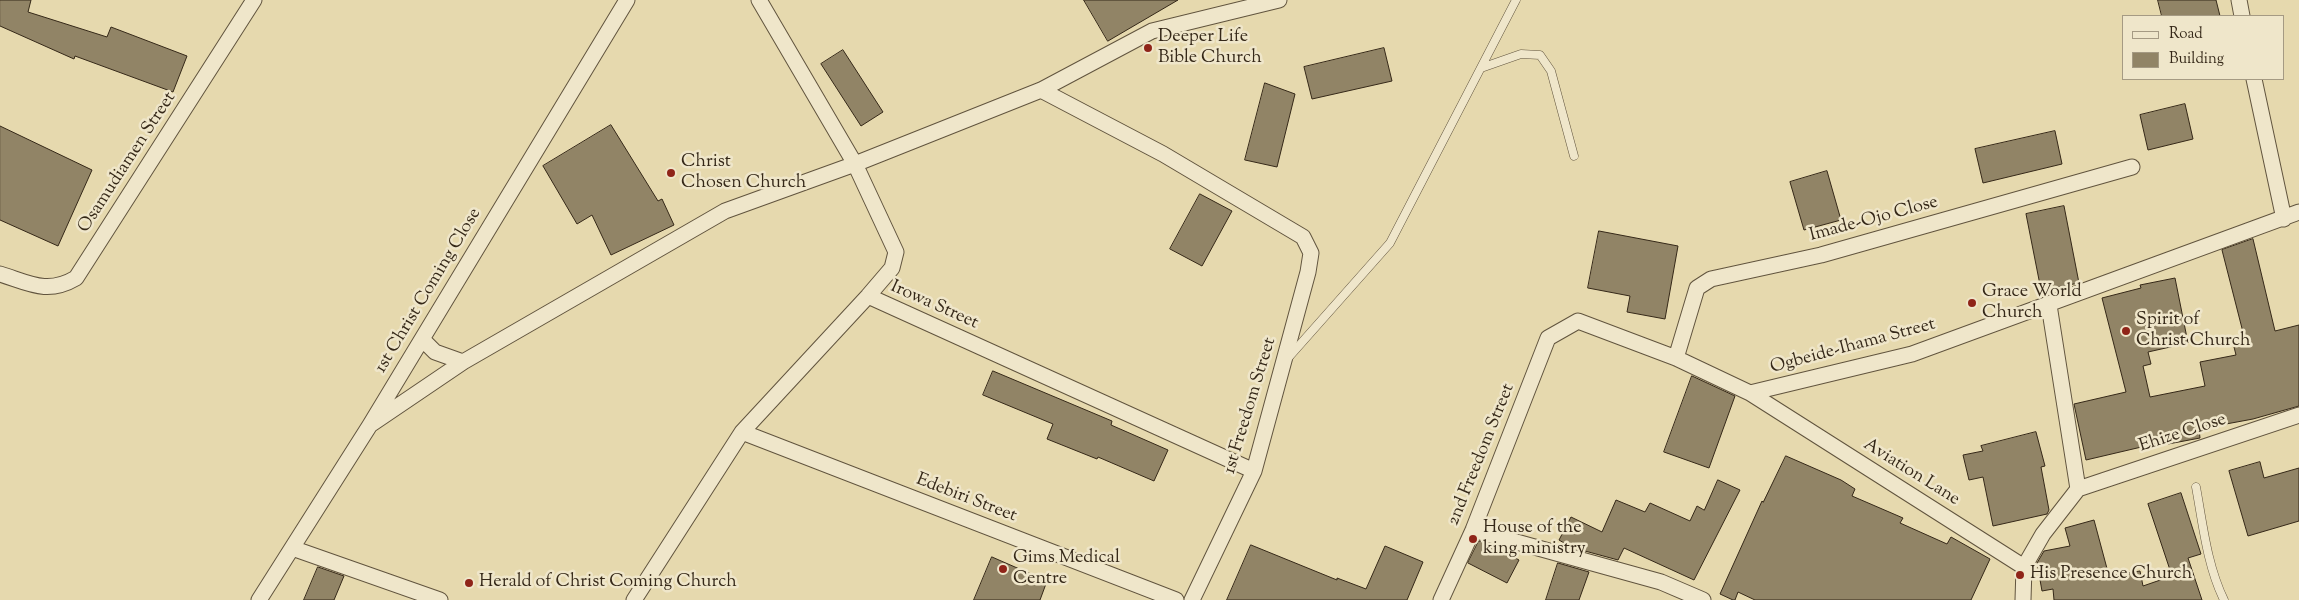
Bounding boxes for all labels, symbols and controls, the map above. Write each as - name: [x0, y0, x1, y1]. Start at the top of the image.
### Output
- legend: [2122, 15, 2284, 80]
- text: Road: [2169, 24, 2203, 45]
- place label: Deeper Life Bible Church: [1158, 27, 1262, 70]
- marker: Deeper Life Bible Church: [1142, 42, 1154, 54]
- text: Building: [2169, 49, 2224, 70]
- street label: Osamudiamen Street: [74, 89, 182, 237]
- place label: Christ Chosen Church: [681, 152, 806, 194]
- marker: Christ Chosen Church: [665, 167, 677, 179]
- street label: Imade-Ojo Close: [1807, 192, 1941, 248]
- street label: 1st Christ Coming Close: [371, 205, 487, 377]
- street label: Irowa Street: [887, 277, 981, 335]
- place label: Grace World Church: [1982, 282, 2082, 324]
- marker: Grace World Church: [1966, 297, 1978, 309]
- place label: Spirit of Christ Church: [2136, 310, 2250, 352]
- street label: Ogbeide-Ihama Street: [1768, 315, 1938, 379]
- marker: Spirit of Christ Church: [2120, 325, 2132, 337]
- street label: 1st Freedom Street: [1220, 335, 1282, 477]
- street label: 2nd Freedom Street: [1444, 381, 1520, 529]
- street label: Ehize Close: [2137, 410, 2229, 458]
- street label: Aviation Lane: [1859, 435, 1963, 511]
- street label: Edebiri Street: [913, 470, 1019, 528]
- place label: House of the king ministry: [1483, 518, 1586, 560]
- marker: House of the king ministry: [1467, 533, 1479, 545]
- place label: Gims Medical Centre: [1013, 548, 1120, 590]
- marker: Gims Medical Centre: [997, 563, 1009, 575]
- place label: His Presence Church: [2030, 564, 2192, 586]
- marker: His Presence Church: [2014, 569, 2026, 581]
- place label: Herald of Christ Coming Church: [479, 572, 737, 594]
- marker: Herald of Christ Coming Church: [463, 577, 475, 589]

